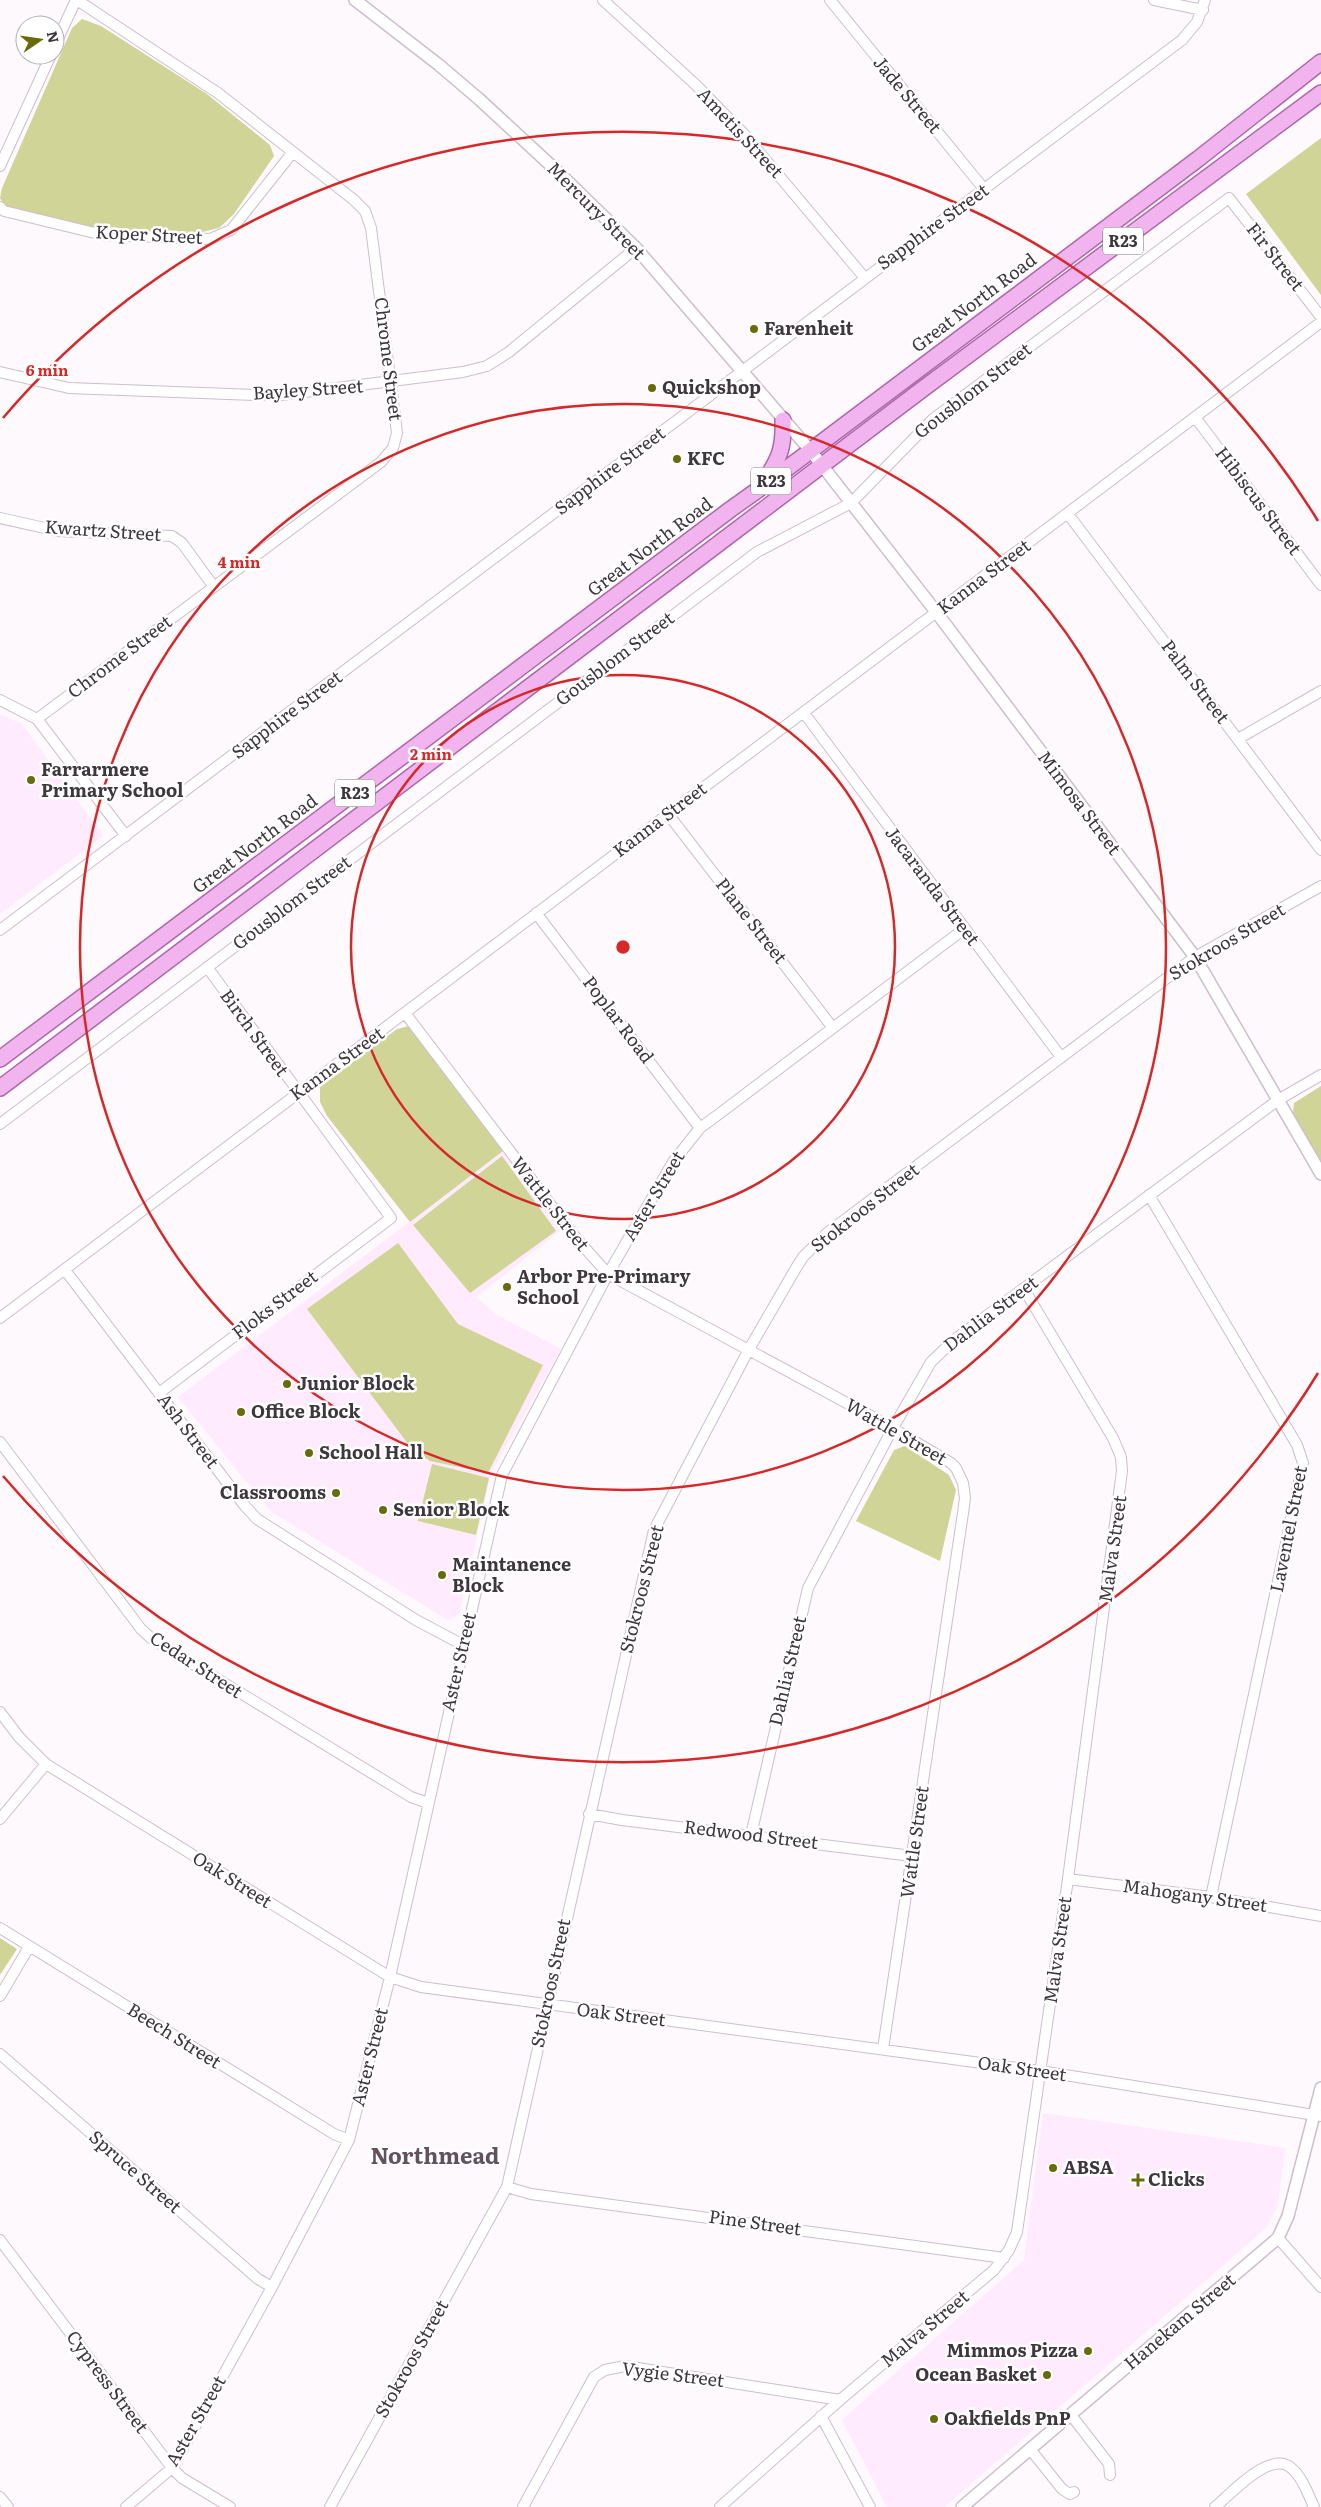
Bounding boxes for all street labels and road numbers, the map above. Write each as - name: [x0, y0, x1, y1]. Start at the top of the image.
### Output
- street label: Jade Street: [868, 49, 949, 139]
- street label: Ametis Street: [692, 80, 791, 184]
- street label: Mercury Street: [542, 155, 653, 266]
- street label: Sapphire Street: [871, 175, 994, 276]
- street label: Fir Street: [1241, 216, 1312, 297]
- street label: Koper Street: [95, 217, 204, 250]
- road number: R23: [1103, 228, 1143, 255]
- street label: Great North Road: [905, 246, 1041, 358]
- street label: Chrome Street: [368, 295, 411, 423]
- street label: Gousblom Street: [908, 335, 1037, 444]
- street label: Bayley Street: [252, 371, 365, 406]
- street label: Sapphire Street: [548, 419, 671, 520]
- street label: Hibiscus Street: [1209, 440, 1309, 560]
- road number: R23: [751, 468, 791, 494]
- street label: Great North Road: [581, 490, 717, 602]
- street label: Kwartz Street: [44, 512, 163, 547]
- street label: Kanna Street: [931, 531, 1036, 620]
- street label: Gousblom Street: [549, 604, 680, 711]
- street label: Chrome Street: [61, 607, 178, 704]
- street label: Palm Street: [1156, 633, 1237, 729]
- street label: Sapphire Street: [225, 663, 348, 764]
- street label: Mimosa Street: [1032, 744, 1129, 860]
- street label: Kanna Street: [607, 774, 712, 863]
- road number: R23: [335, 780, 375, 806]
- street label: Great North Road: [186, 787, 322, 899]
- street label: Jacaranda Street: [879, 820, 987, 951]
- street label: Gousblom Street: [226, 848, 357, 955]
- street label: Plane Street: [710, 871, 795, 969]
- street label: Stokroos Street: [1163, 895, 1290, 986]
- street label: Poplar Road: [577, 970, 661, 1069]
- street label: Birch Street: [214, 983, 297, 1082]
- street label: Kanna Street: [283, 1019, 390, 1106]
- street label: Aster Street: [615, 1144, 691, 1246]
- street label: Wattle Street: [506, 1150, 597, 1257]
- street label: Stokroos Street: [804, 1155, 925, 1258]
- street label: Floks Street: [226, 1262, 323, 1345]
- street label: Dahlia Street: [937, 1268, 1044, 1357]
- street label: Ash Street: [152, 1387, 227, 1474]
- street label: Wattle Street: [841, 1391, 953, 1471]
- street label: Laventel Street: [1262, 1462, 1313, 1594]
- street label: Malva Street: [1091, 1493, 1133, 1604]
- street label: Stokroos Street: [612, 1521, 670, 1656]
- street label: Aster Street: [433, 1609, 482, 1714]
- street label: Dahlia Street: [761, 1612, 812, 1728]
- street label: Cedar Street: [145, 1624, 249, 1704]
- street label: Wattle Street: [892, 1783, 935, 1900]
- street label: Redwood Street: [683, 1812, 821, 1855]
- street label: Oak Street: [188, 1844, 278, 1914]
- street label: Mahogany Street: [1121, 1871, 1270, 1918]
- street label: Malva Street: [1036, 1894, 1078, 2005]
- street label: Stokroos Street: [523, 1915, 577, 2050]
- street label: Beech Street: [123, 1995, 228, 2075]
- street label: Oak Street: [575, 1995, 668, 2032]
- street label: Aster Street: [343, 2004, 394, 2109]
- street label: Oak Street: [976, 2048, 1069, 2087]
- street label: Spruce Street: [84, 2123, 189, 2219]
- street label: Pine Street: [707, 2202, 804, 2241]
- street label: Hanekam Street: [1117, 2266, 1241, 2376]
- street label: Malva Street: [874, 2282, 975, 2373]
- street label: Stokroos Street: [367, 2294, 455, 2422]
- street label: Cypress Street: [61, 2324, 156, 2439]
- street label: Vygie Street: [621, 2354, 727, 2393]
- street label: Aster Street: [158, 2369, 232, 2471]

